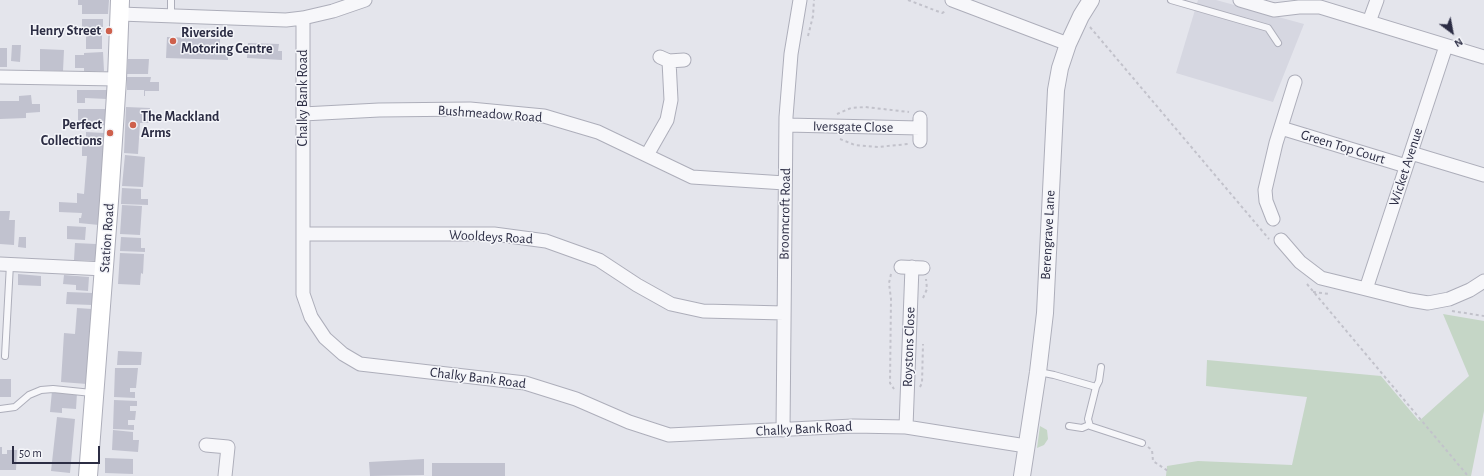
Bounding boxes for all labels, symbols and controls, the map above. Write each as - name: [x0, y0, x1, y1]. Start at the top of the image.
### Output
- north arrow: [1432, 12, 1472, 52]
- place label: Henry Street: [30, 23, 101, 39]
- place label: Riverside Motoring Centre: [181, 25, 273, 58]
- marker: Henry Street: [104, 26, 114, 36]
- marker: Riverside Motoring Centre: [168, 36, 178, 46]
- text: N: [1452, 36, 1465, 49]
- street label: Chalky Bank Road: [295, 50, 311, 146]
- street label: Bushmeadow Road: [437, 102, 543, 126]
- place label: The Mackland Arms: [141, 109, 219, 142]
- place label: Perfect Collections: [41, 117, 102, 150]
- street label: Iversgate Close: [813, 118, 893, 136]
- marker: The Mackland Arms: [128, 120, 138, 130]
- street label: Green Top Court: [1299, 126, 1387, 168]
- street label: Wicket Avenue: [1385, 126, 1427, 208]
- marker: Perfect Collections: [105, 128, 115, 138]
- street label: Broomcroft Road: [776, 168, 794, 260]
- street label: Berengrave Lane: [1037, 190, 1059, 280]
- street label: Station Road: [96, 203, 118, 273]
- street label: Wooldeys Road: [449, 226, 533, 248]
- street label: Roystons Close: [899, 307, 919, 387]
- street label: Chalky Bank Road: [429, 364, 527, 392]
- street label: Chalky Bank Road: [755, 418, 853, 440]
- scale bar: [14, 438, 102, 464]
- text: 50 m: [19, 447, 42, 459]

